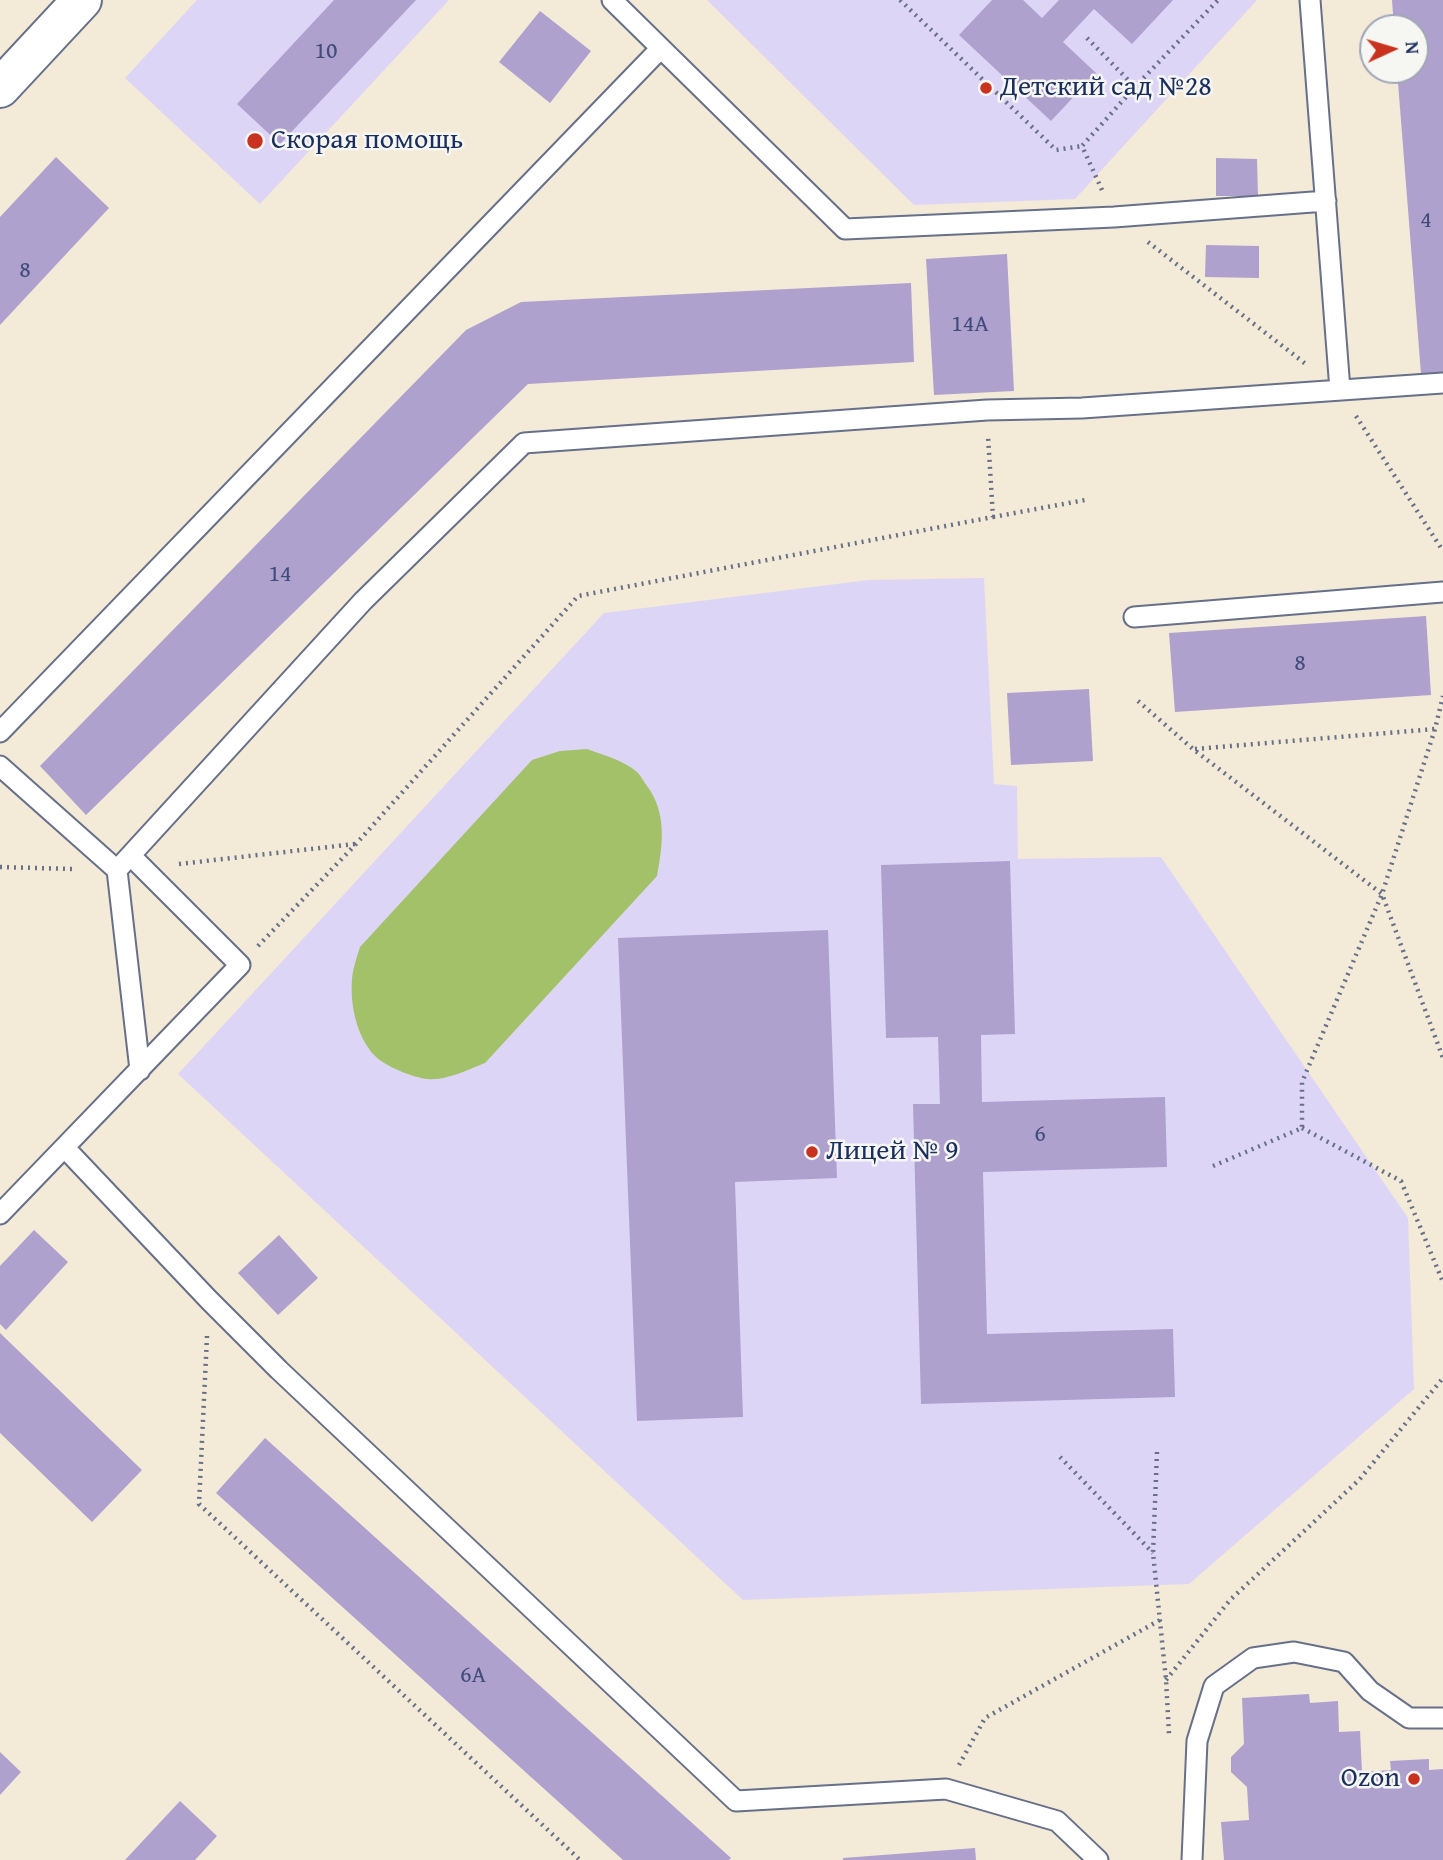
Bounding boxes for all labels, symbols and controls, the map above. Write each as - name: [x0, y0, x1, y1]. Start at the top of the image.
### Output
- north arrow: [1359, 14, 1429, 84]
- house number: 10: [314, 38, 338, 66]
- text: N: [1399, 40, 1427, 55]
- place label: Детский сад №28: [1000, 71, 1212, 105]
- marker: Детский сад №28: [978, 80, 994, 96]
- place label: Скорая помощь: [271, 124, 463, 158]
- marker: Скорая помощь: [245, 131, 265, 151]
- house number: 4: [1420, 207, 1432, 235]
- house number: 8: [19, 257, 31, 285]
- house number: 14А: [951, 311, 989, 339]
- house number: 14: [268, 561, 292, 589]
- house number: 8: [1294, 650, 1306, 678]
- house number: 6: [1034, 1121, 1046, 1149]
- place label: Лицей № 9: [826, 1135, 958, 1169]
- marker: Лицей № 9: [804, 1144, 820, 1160]
- house number: 6А: [460, 1662, 486, 1690]
- place label: Ozon: [1341, 1762, 1400, 1796]
- marker: Ozon: [1406, 1771, 1422, 1787]

